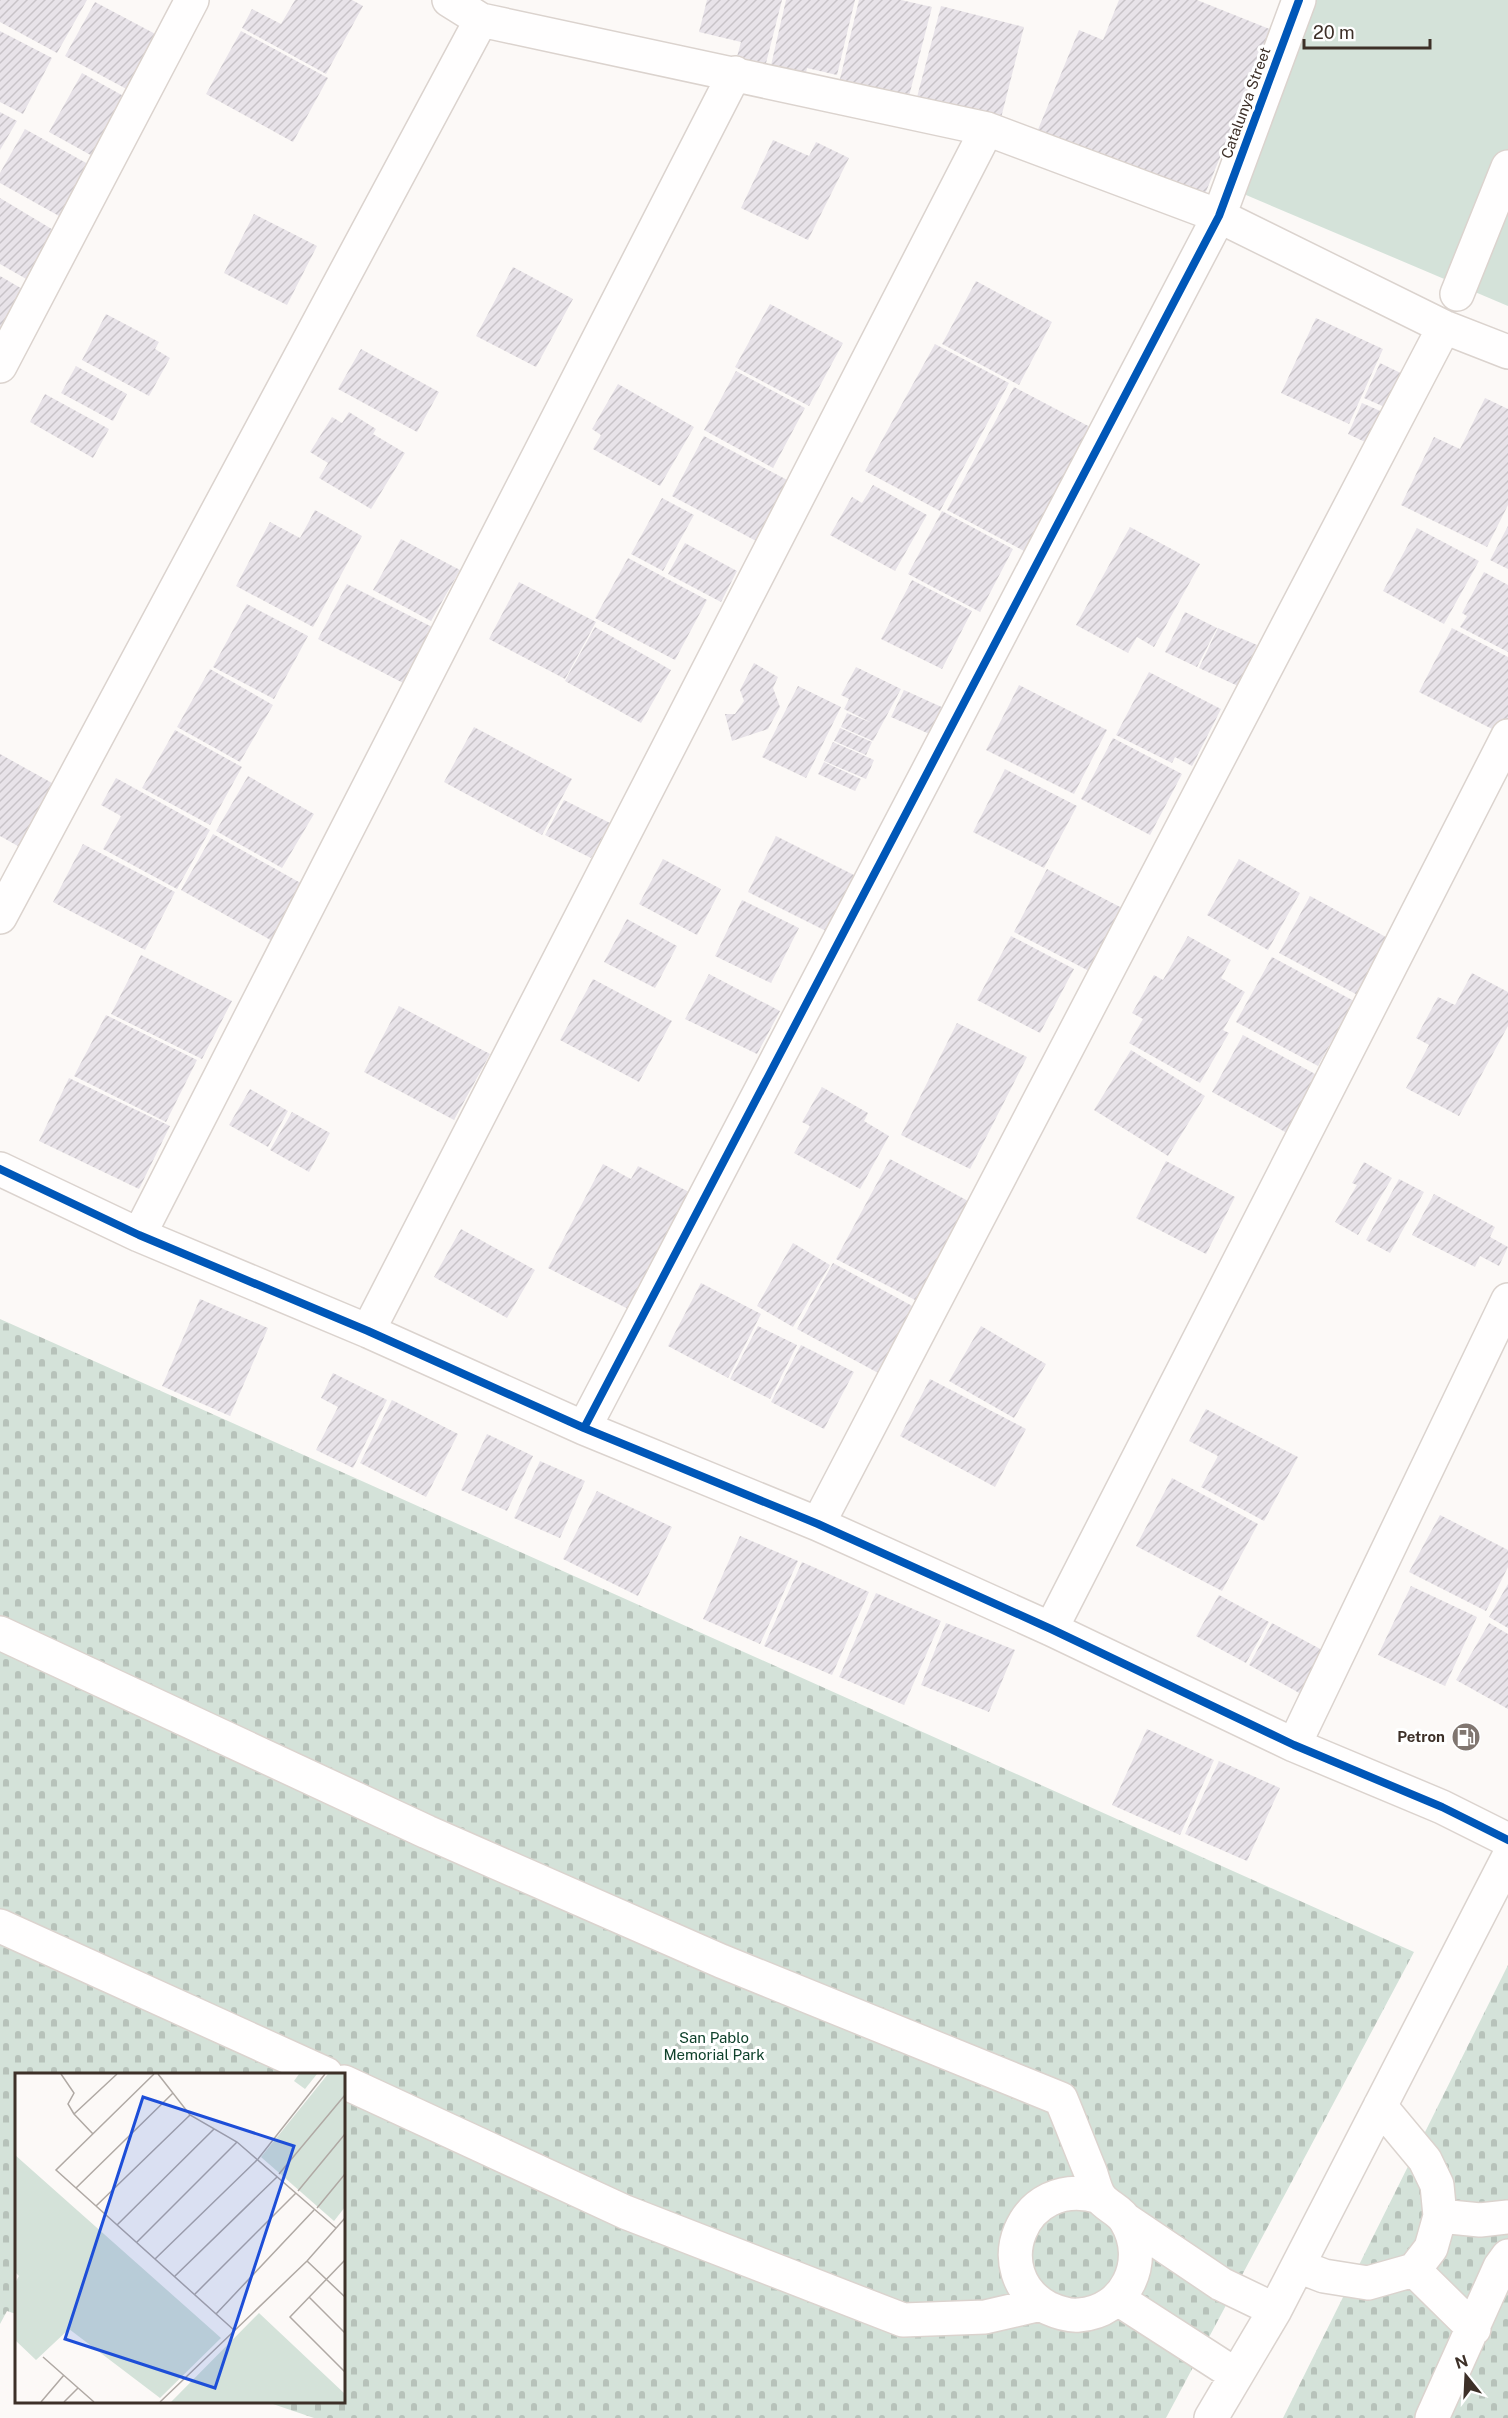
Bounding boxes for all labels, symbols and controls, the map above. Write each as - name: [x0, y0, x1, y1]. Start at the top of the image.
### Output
- scale bar: [1304, 12, 1430, 50]
- text: 20 m: [1313, 22, 1355, 43]
- street label: Catalunya Street: [1217, 45, 1274, 161]
- fuel station icon: Petron: [1450, 1721, 1482, 1753]
- place label: Petron: [1397, 1728, 1445, 1745]
- park label: San Pablo Memorial Park: [663, 2029, 765, 2063]
- inset map: [15, 2073, 345, 2403]
- north arrow: [1436, 2346, 1496, 2406]
- text: N: [1453, 2351, 1470, 2373]

